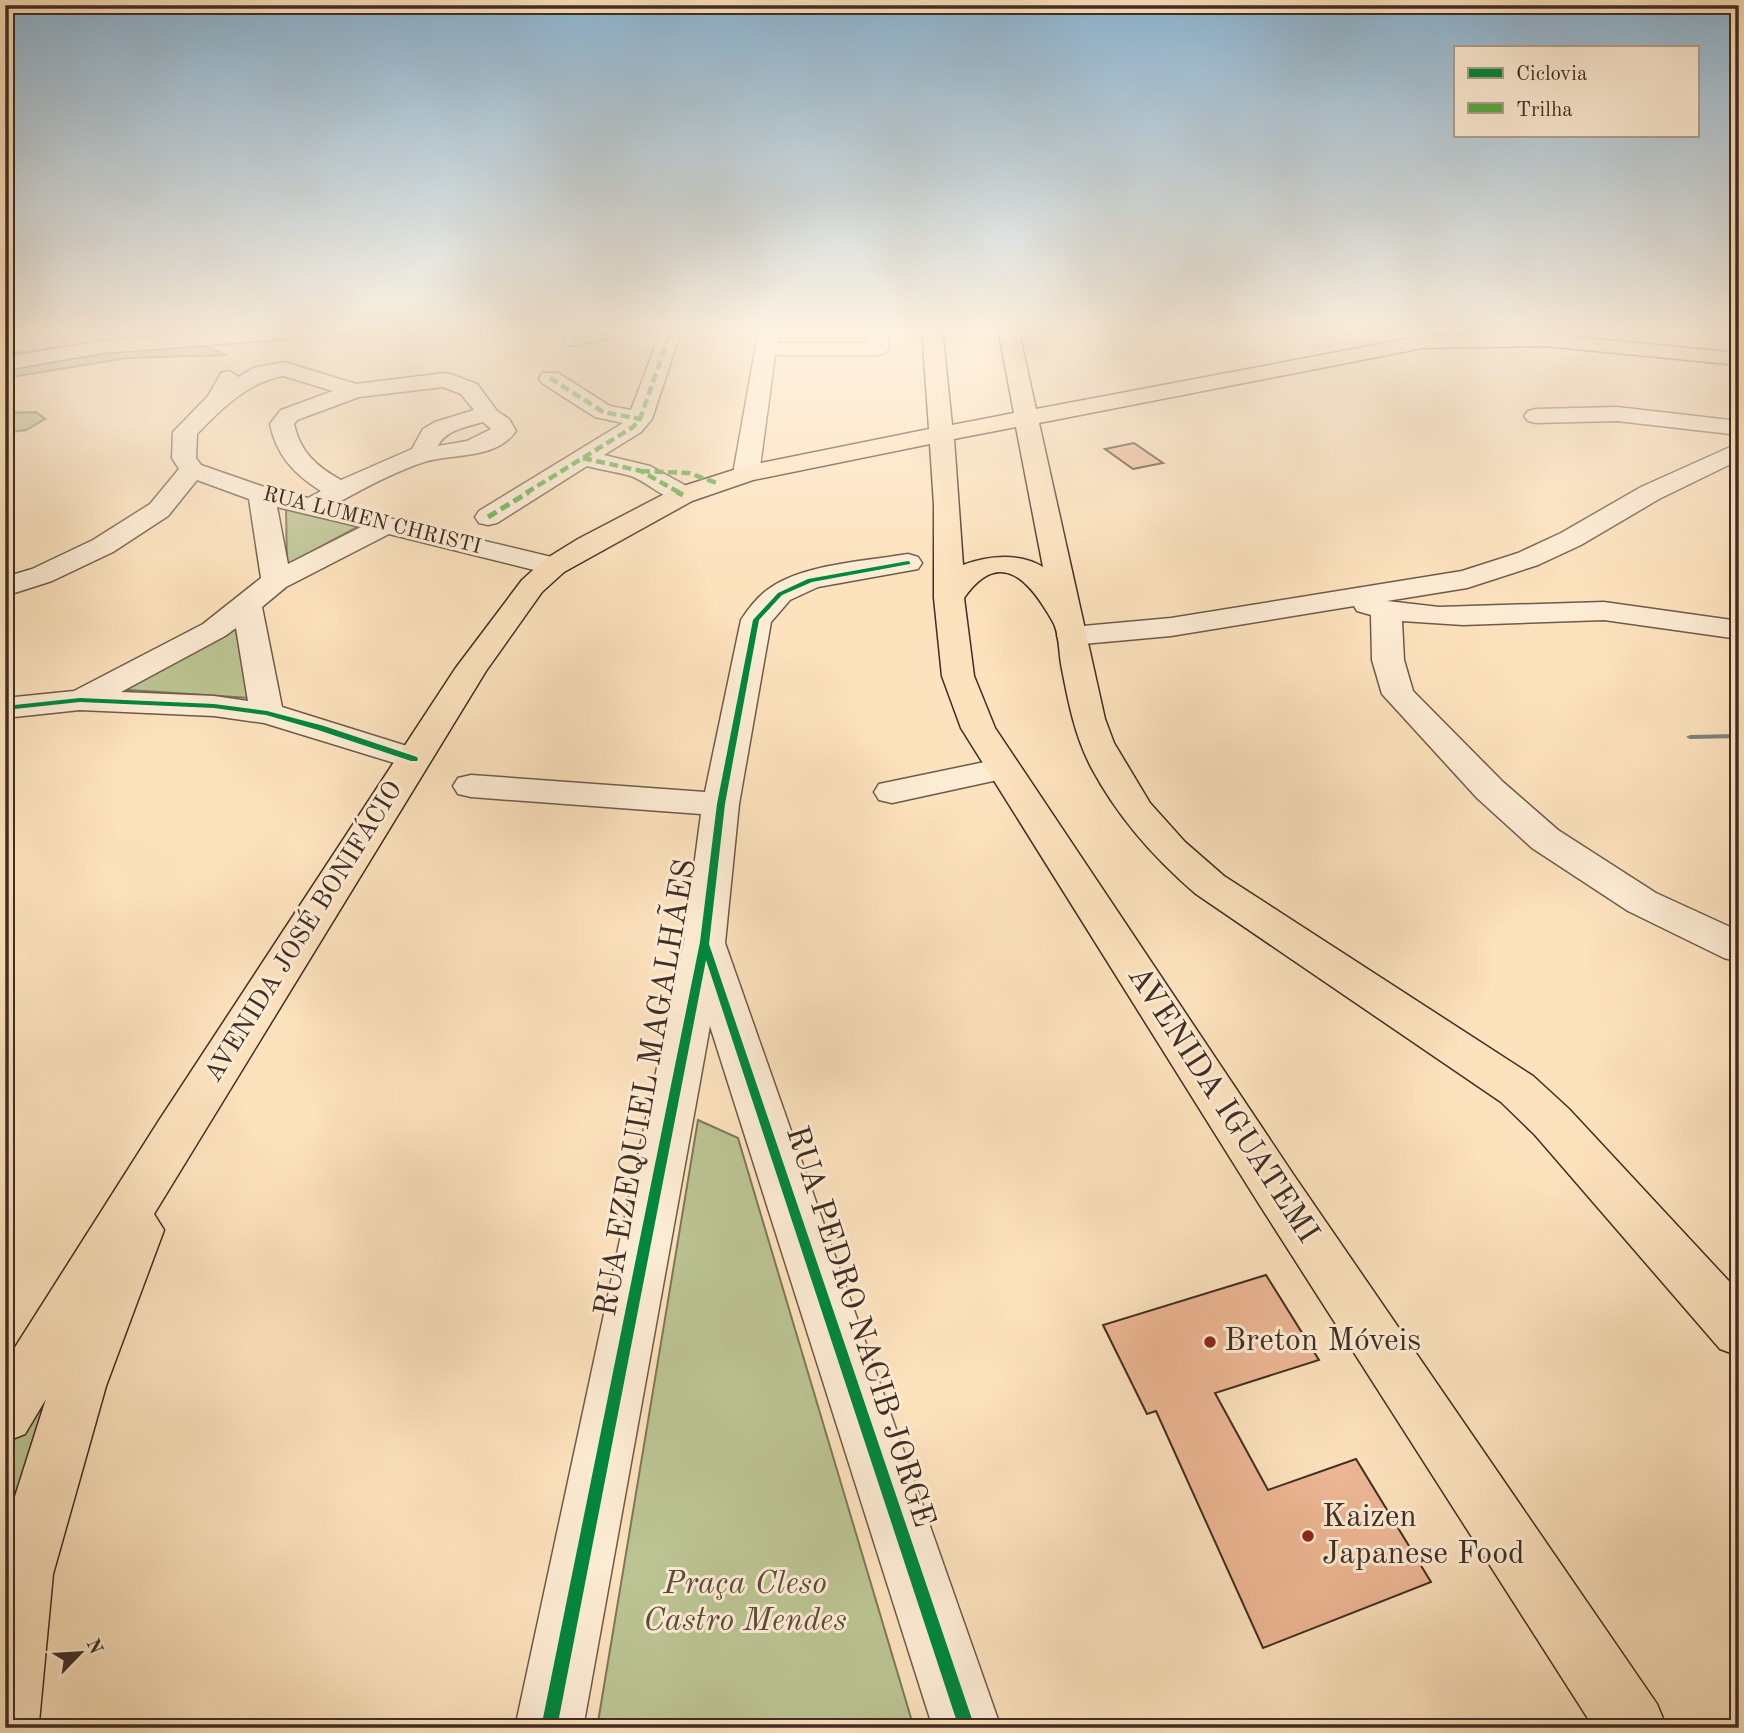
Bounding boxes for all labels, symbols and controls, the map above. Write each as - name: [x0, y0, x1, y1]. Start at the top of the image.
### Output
- legend: [1454, 46, 1698, 136]
- text: Ciclovia: [1516, 64, 1587, 85]
- text: Trilha: [1516, 100, 1573, 121]
- street label: RUA LUMEN CHRISTI: [261, 484, 483, 558]
- street label: AVENIDA JOSÉ BONIFÁCIO: [197, 775, 408, 1087]
- street label: RUA EZEQUIEL MAGALHÃES: [585, 856, 703, 1319]
- street label: AVENIDA IGUATEMI: [1121, 961, 1323, 1249]
- street label: RUA PEDRO NACIB JORGE: [779, 1123, 939, 1531]
- place label: Breton Móveis: [1224, 1326, 1421, 1358]
- marker: Breton Móveis: [1202, 1334, 1218, 1350]
- place label: Kaizen Japanese Food: [1322, 1502, 1525, 1571]
- marker: Kaizen Japanese Food: [1300, 1528, 1316, 1544]
- park label: Praça Cleso Castro Mendes: [643, 1569, 847, 1638]
- north arrow: [46, 1618, 116, 1688]
- text: N: [81, 1636, 105, 1658]

